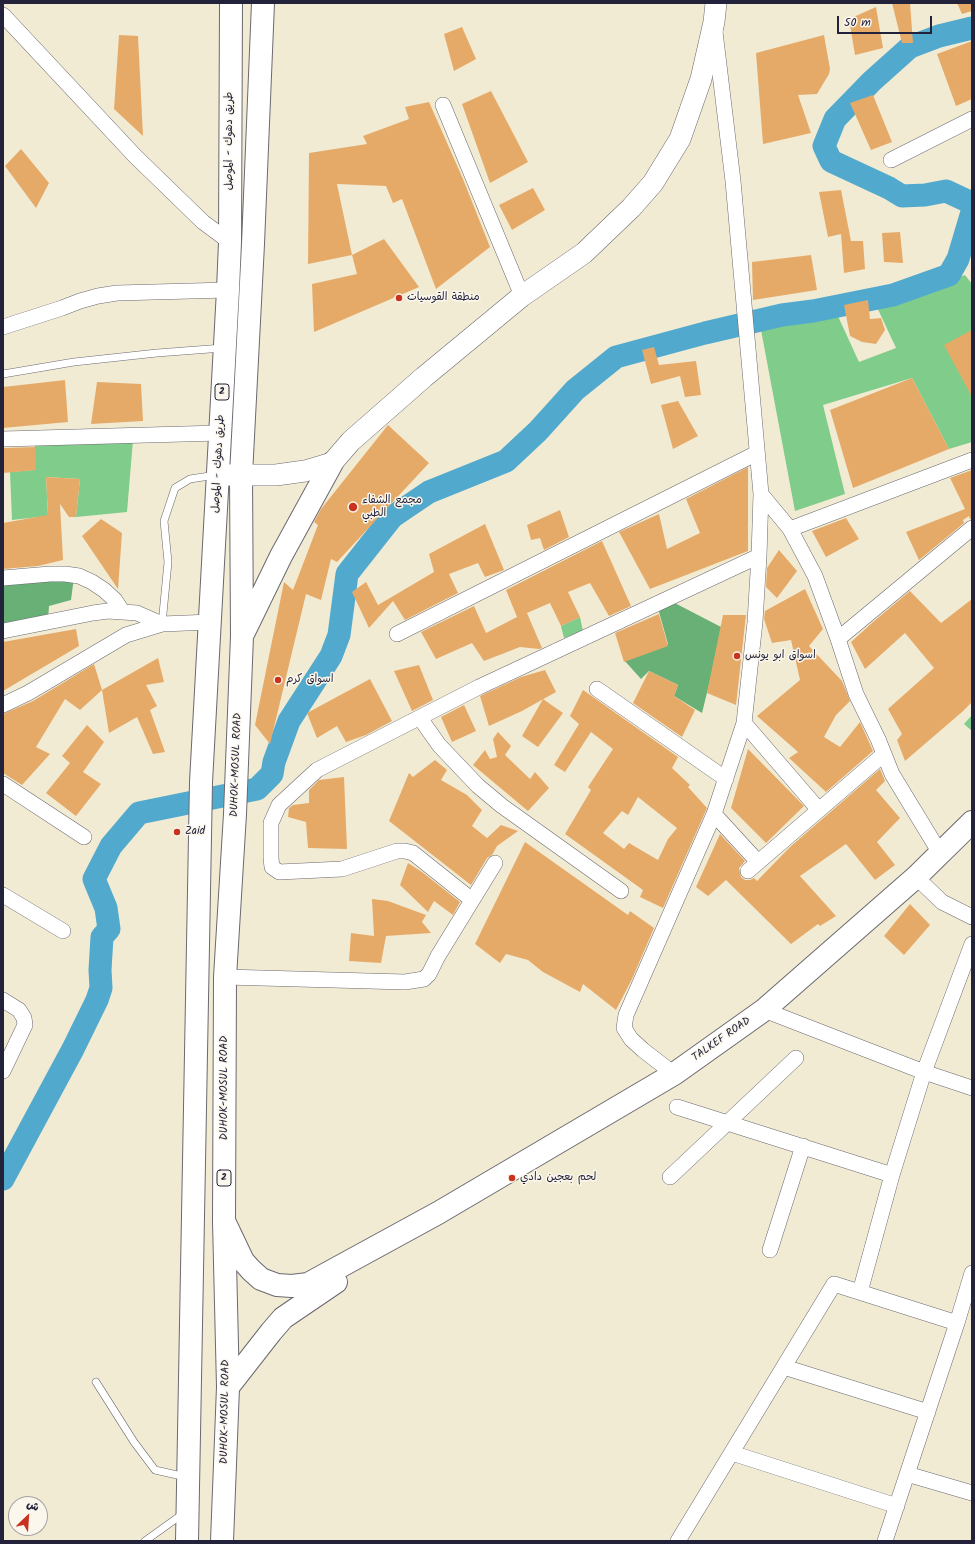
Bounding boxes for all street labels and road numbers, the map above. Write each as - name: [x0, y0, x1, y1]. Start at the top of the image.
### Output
- street label: طريق دهوك - الموصل: [223, 92, 237, 190]
- road number: 2: [215, 384, 229, 400]
- street label: طريق دهوك - الموصل: [210, 414, 228, 514]
- street label: DUHOK-MOSUL ROAD: [229, 713, 245, 817]
- street label: TALKEF ROAD: [690, 1015, 754, 1065]
- street label: DUHOK-MOSUL ROAD: [218, 1036, 232, 1140]
- road number: 2: [217, 1170, 231, 1186]
- street label: DUHOK-MOSUL ROAD: [218, 1360, 234, 1464]

